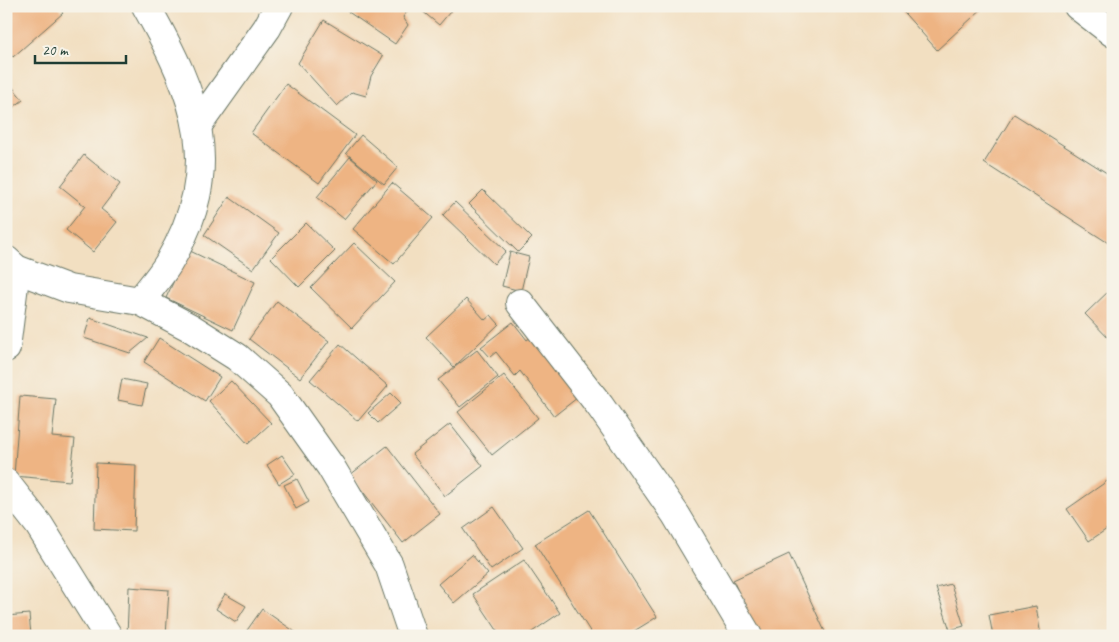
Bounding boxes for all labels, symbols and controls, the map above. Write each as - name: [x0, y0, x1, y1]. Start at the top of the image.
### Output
- scale bar: [35, 32, 126, 64]
- text: 20 m: [42, 41, 69, 60]

